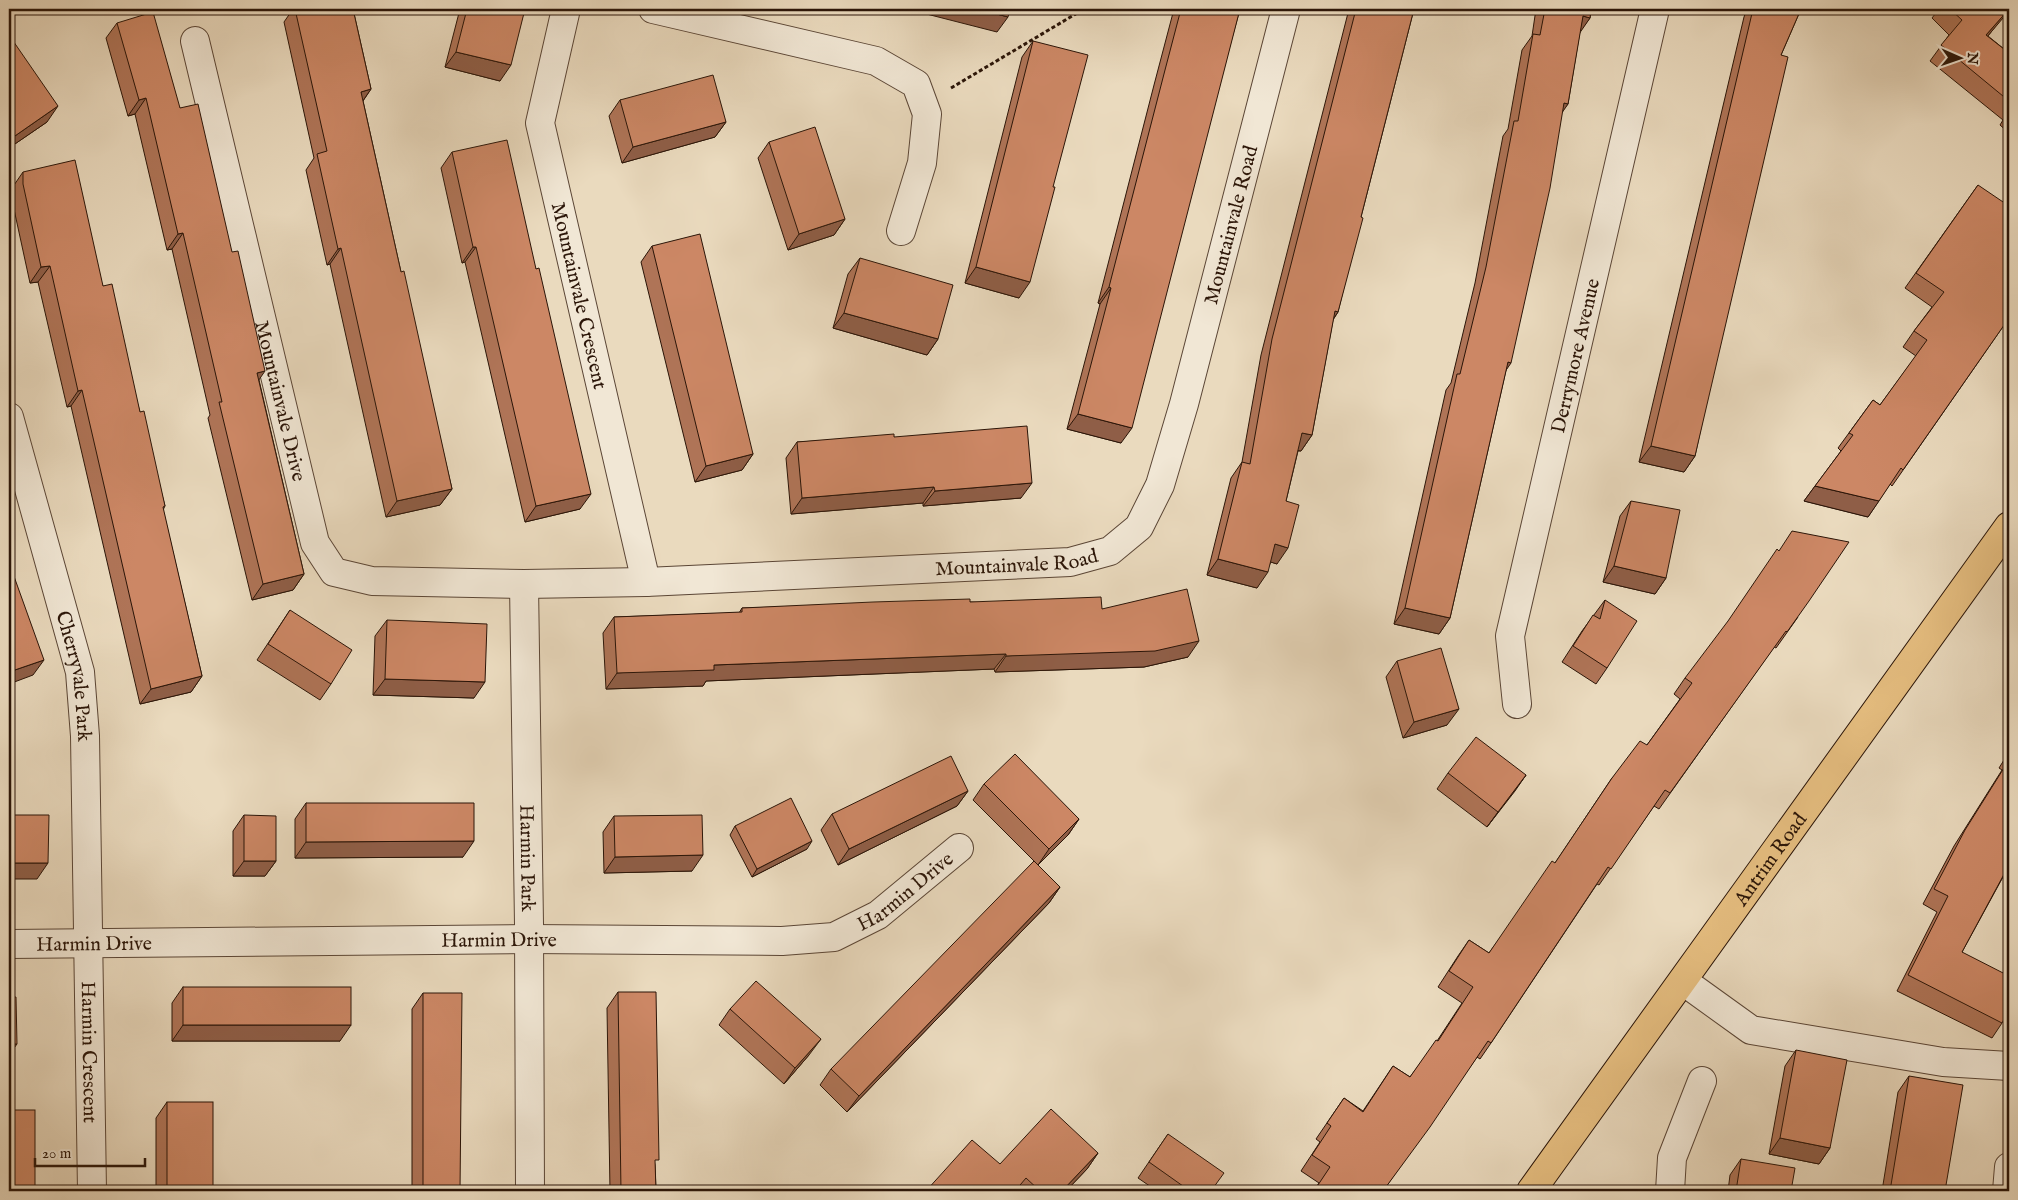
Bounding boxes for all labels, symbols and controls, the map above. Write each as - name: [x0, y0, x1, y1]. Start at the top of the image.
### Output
- north arrow: [1936, 32, 1986, 82]
- text: N: [1963, 51, 1981, 65]
- street label: Mountainvale Road: [1199, 143, 1264, 307]
- street label: Mountainvale Crescent: [545, 200, 612, 392]
- street label: Derrymore Avenue: [1546, 276, 1606, 436]
- street label: Mountainvale Drive: [248, 318, 311, 484]
- street label: Mountainvale Road: [935, 544, 1101, 582]
- street label: Cherryvale Park: [50, 608, 96, 742]
- street label: Harmin Park: [513, 804, 540, 912]
- street label: Antrim Road: [1728, 808, 1813, 912]
- street label: Harmin Drive: [853, 847, 959, 937]
- street label: Harmin Drive: [441, 928, 557, 954]
- street label: Harmin Drive: [36, 932, 152, 958]
- street label: Harmin Crescent: [75, 981, 102, 1123]
- scale bar: [35, 1135, 145, 1167]
- text: 20 m: [42, 1144, 72, 1163]

